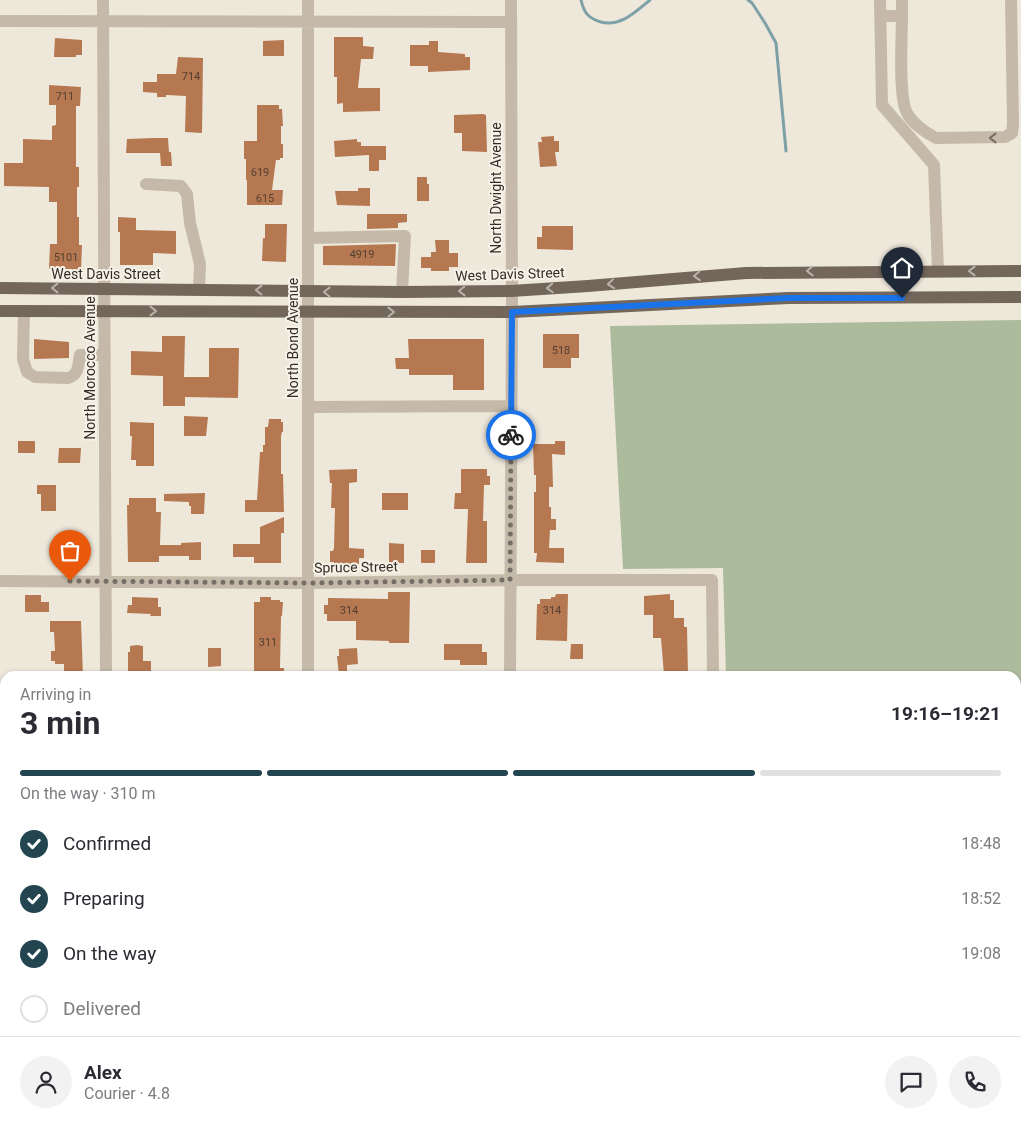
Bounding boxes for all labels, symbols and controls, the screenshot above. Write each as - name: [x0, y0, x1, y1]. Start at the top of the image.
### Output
- house number: 714: [182, 70, 200, 83]
- house number: 711: [56, 90, 74, 103]
- street label: North Dwight Avenue: [488, 122, 504, 254]
- one-way arrow: [989, 132, 997, 143]
- house number: 619: [251, 166, 269, 179]
- house number: 615: [256, 192, 274, 205]
- pin: [881, 247, 923, 298]
- house number: 4919: [350, 248, 374, 261]
- house number: 5101: [54, 251, 78, 264]
- icon: home: [888, 254, 916, 282]
- street label: West Davis Street: [455, 264, 565, 284]
- street label: West Davis Street: [51, 266, 161, 282]
- one-way arrow: [806, 266, 814, 276]
- one-way arrow: [968, 266, 976, 276]
- one-way arrow: [693, 271, 701, 282]
- street label: North Bond Avenue: [285, 278, 301, 398]
- one-way arrow: [606, 278, 614, 289]
- one-way arrow: [51, 283, 59, 293]
- one-way arrow: [545, 283, 553, 294]
- one-way arrow: [255, 285, 263, 296]
- one-way arrow: [458, 286, 466, 297]
- one-way arrow: [323, 287, 331, 297]
- street label: North Morocco Avenue: [82, 296, 98, 440]
- one-way arrow: [150, 306, 157, 316]
- one-way arrow: [387, 307, 395, 317]
- house number: 518: [552, 344, 570, 357]
- courier: [486, 410, 536, 460]
- icon: bike: [497, 421, 525, 449]
- pin: [49, 530, 91, 581]
- icon: bag: [56, 537, 84, 565]
- street label: Spruce Street: [314, 558, 398, 576]
- house number: 314: [340, 604, 358, 617]
- house number: 314: [543, 604, 561, 617]
- house number: 311: [259, 636, 277, 649]
- text: Arriving in: [20, 685, 91, 704]
- text: 19:16–19:21: [891, 702, 1001, 725]
- text: 3 min: [20, 704, 100, 742]
- text: On the way · 310 m: [20, 784, 156, 803]
- icon: check: [20, 830, 48, 858]
- text: Confirmed: [63, 832, 151, 855]
- text: 18:48: [961, 834, 1001, 853]
- icon: check: [20, 885, 48, 913]
- text: Preparing: [63, 887, 145, 910]
- text: 18:52: [961, 889, 1001, 908]
- icon: check: [20, 940, 48, 968]
- text: On the way: [63, 942, 156, 965]
- text: 19:08: [961, 944, 1001, 963]
- text: Delivered: [63, 997, 141, 1020]
- button: person: [20, 1056, 72, 1108]
- button: chat: [885, 1056, 937, 1108]
- button: phone: [949, 1056, 1001, 1108]
- text: Alex: [84, 1061, 122, 1084]
- text: Courier · 4.8: [84, 1084, 170, 1103]

